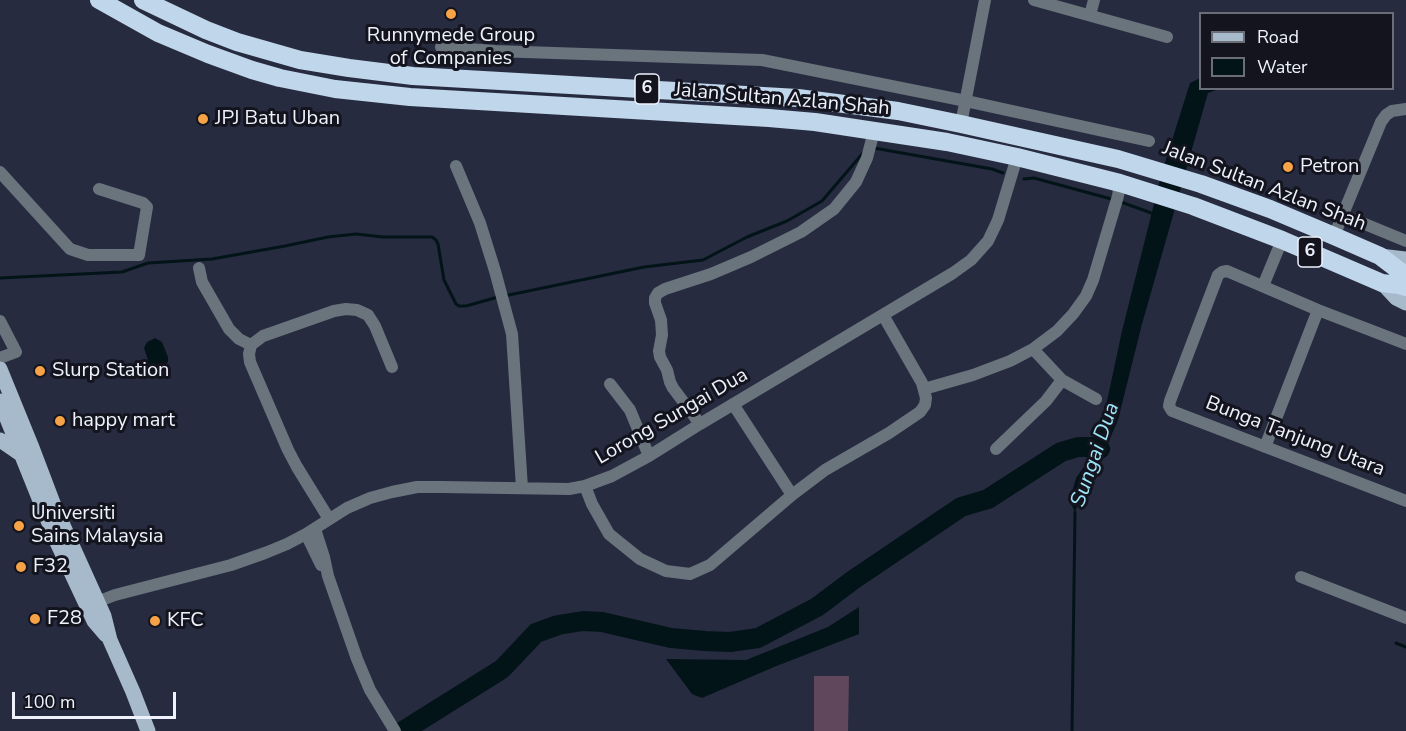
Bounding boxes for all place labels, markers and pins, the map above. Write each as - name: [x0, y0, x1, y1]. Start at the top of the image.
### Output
- marker: Runnymede Group of Companies: [444, 7, 458, 21]
- place label: Runnymede Group of Companies: [367, 24, 535, 71]
- place label: JPJ Batu Uban: [215, 107, 340, 131]
- marker: JPJ Batu Uban: [196, 112, 210, 126]
- place label: Petron: [1300, 155, 1359, 179]
- marker: Petron: [1281, 160, 1295, 174]
- place label: Slurp Station: [52, 359, 169, 383]
- marker: Slurp Station: [33, 364, 47, 378]
- place label: happy mart: [72, 409, 175, 433]
- marker: happy mart: [53, 414, 67, 428]
- place label: Universiti Sains Malaysia: [31, 502, 164, 549]
- marker: Universiti Sains Malaysia: [12, 519, 26, 533]
- place label: F32: [33, 555, 68, 579]
- marker: F32: [14, 560, 28, 574]
- place label: F28: [47, 607, 82, 631]
- place label: KFC: [167, 609, 204, 633]
- marker: F28: [28, 612, 42, 626]
- marker: KFC: [148, 614, 162, 628]

